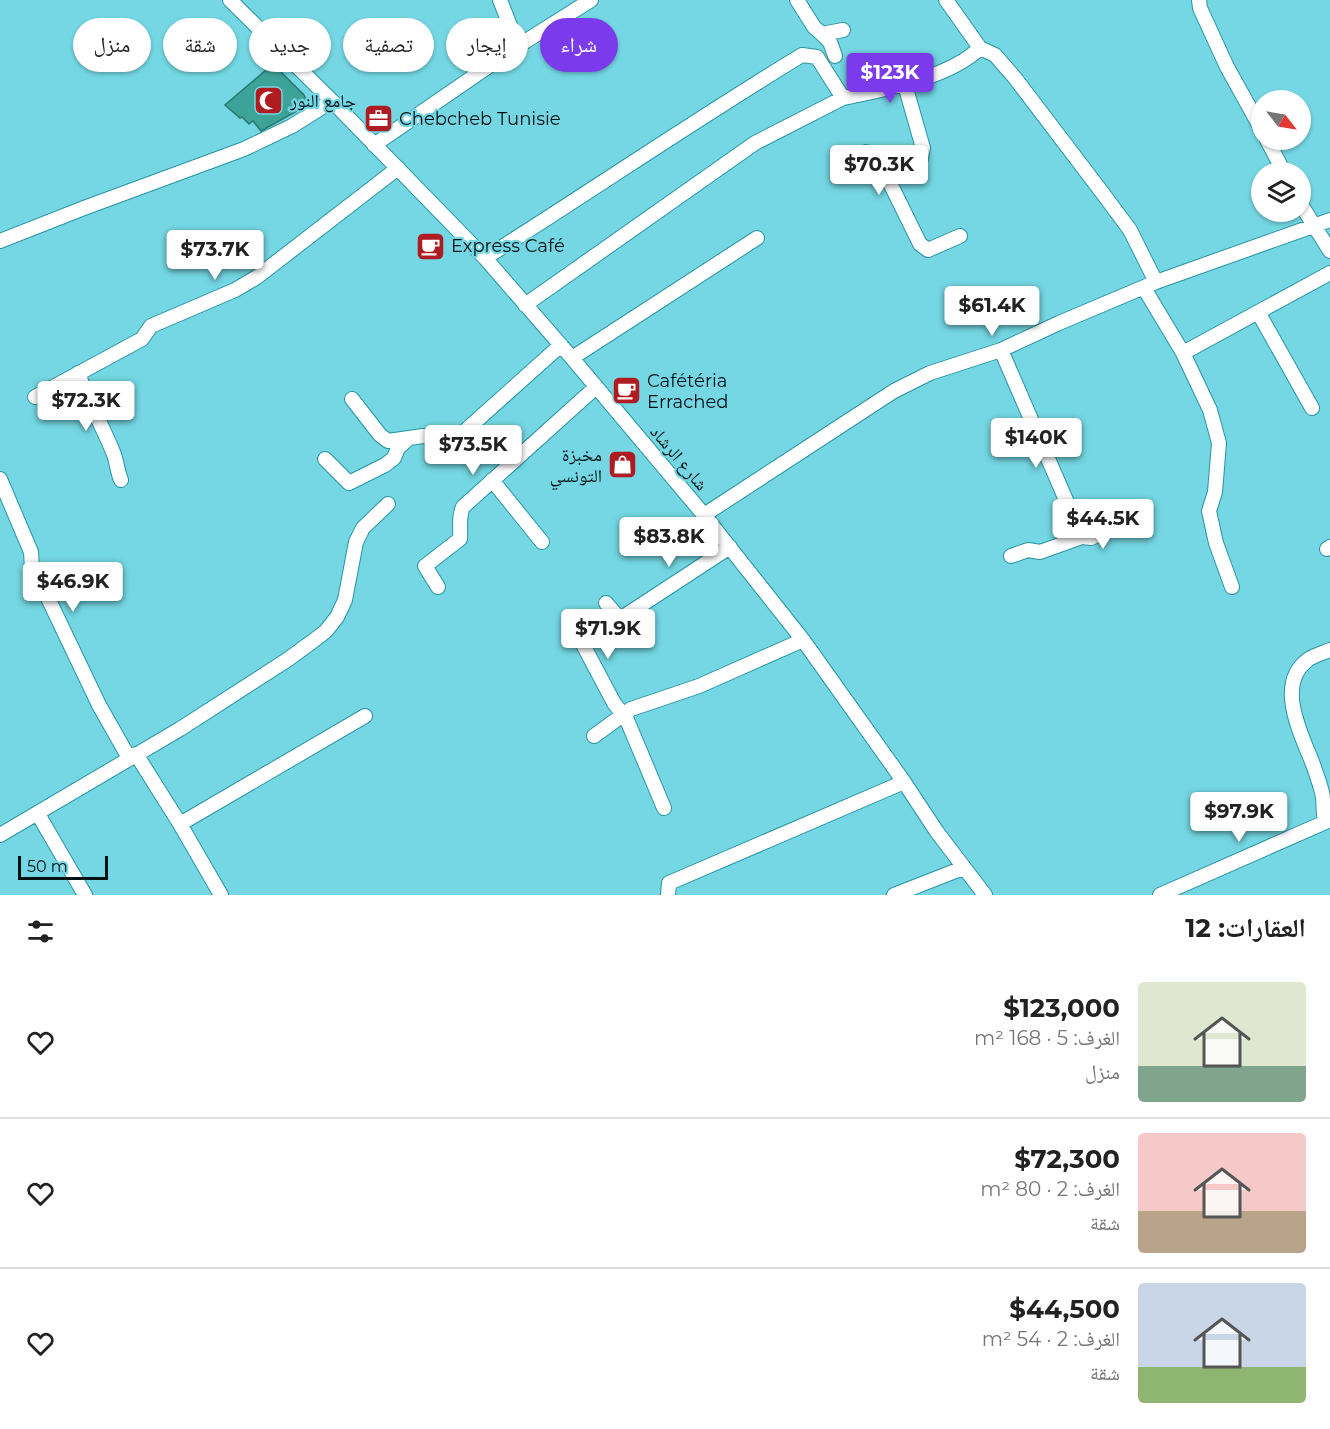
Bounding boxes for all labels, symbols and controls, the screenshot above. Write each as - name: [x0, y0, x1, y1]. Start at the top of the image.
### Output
- chip: منزل: [73, 18, 151, 72]
- chip: شقة: [163, 18, 237, 72]
- chip: جديد: [249, 18, 331, 72]
- chip: تصفية: [343, 18, 434, 72]
- chip: إيجار: [446, 18, 528, 72]
- chip: شراء: [540, 18, 618, 72]
- pin: $123K: [848, 53, 932, 104]
- text: $123K: [861, 60, 919, 84]
- mosque icon: جامع النور: [253, 85, 285, 117]
- place label: جامع النور: [289, 90, 356, 113]
- north arrow: [1251, 90, 1311, 150]
- map controls: [1251, 90, 1311, 222]
- office icon: Chebcheb Tunisie: [362, 103, 394, 135]
- place label: Chebcheb Tunisie: [399, 108, 561, 130]
- pin: $70.3K: [830, 145, 928, 196]
- text: $70.3K: [844, 152, 914, 176]
- button: layers: [1251, 162, 1311, 222]
- pin: $73.7K: [166, 230, 264, 281]
- cafe icon: Express Café: [414, 230, 446, 262]
- place label: Express Café: [451, 235, 565, 257]
- text: $73.7K: [181, 237, 249, 261]
- pin: $61.4K: [943, 286, 1041, 337]
- text: $61.4K: [958, 293, 1026, 317]
- place label: Cafétéria Errached: [647, 370, 728, 413]
- cafe icon: Cafétéria Errached: [610, 375, 642, 407]
- pin: $72.3K: [37, 381, 135, 432]
- text: $72.3K: [51, 388, 121, 412]
- pin: $140K: [994, 418, 1078, 469]
- street label: شارع الرشاد: [645, 421, 713, 495]
- pin: $73.5K: [424, 425, 522, 476]
- text: $140K: [1005, 425, 1067, 449]
- text: $73.5K: [439, 432, 507, 456]
- place label: مخبزة التونسي: [550, 444, 602, 491]
- shop icon: مخبزة التونسي: [607, 449, 639, 481]
- pin: $44.5K: [1054, 499, 1152, 550]
- text: $44.5K: [1067, 506, 1139, 530]
- pin: $83.8K: [620, 517, 718, 568]
- text: $83.8K: [633, 524, 705, 548]
- pin: $46.9K: [24, 562, 122, 613]
- text: $46.9K: [37, 569, 109, 593]
- pin: $71.9K: [559, 609, 657, 660]
- text: $71.9K: [575, 616, 641, 640]
- pin: $97.9K: [1190, 792, 1288, 843]
- text: $97.9K: [1204, 799, 1274, 823]
- scale bar: [18, 853, 108, 880]
- text: 50 m: [27, 857, 68, 876]
- text: العقارات: 12: [1185, 912, 1306, 944]
- icon: filters: [24, 915, 57, 948]
- text: $123,000: [1003, 992, 1120, 1024]
- icon: home: [1186, 1006, 1258, 1078]
- icon: heart: [24, 1026, 57, 1059]
- text: الغرف: 5 · 168 m²: [974, 1026, 1120, 1050]
- text: منزل: [1085, 1060, 1120, 1084]
- text: $72,300: [1014, 1143, 1120, 1175]
- icon: home: [1186, 1157, 1258, 1229]
- icon: heart: [24, 1177, 57, 1210]
- text: الغرف: 2 · 80 m²: [980, 1177, 1120, 1201]
- text: شقة: [1090, 1211, 1120, 1235]
- text: $44,500: [1009, 1293, 1120, 1325]
- icon: home: [1186, 1307, 1258, 1379]
- icon: heart: [24, 1327, 57, 1360]
- text: الغرف: 2 · 54 m²: [982, 1327, 1120, 1351]
- text: شقة: [1090, 1361, 1120, 1385]

